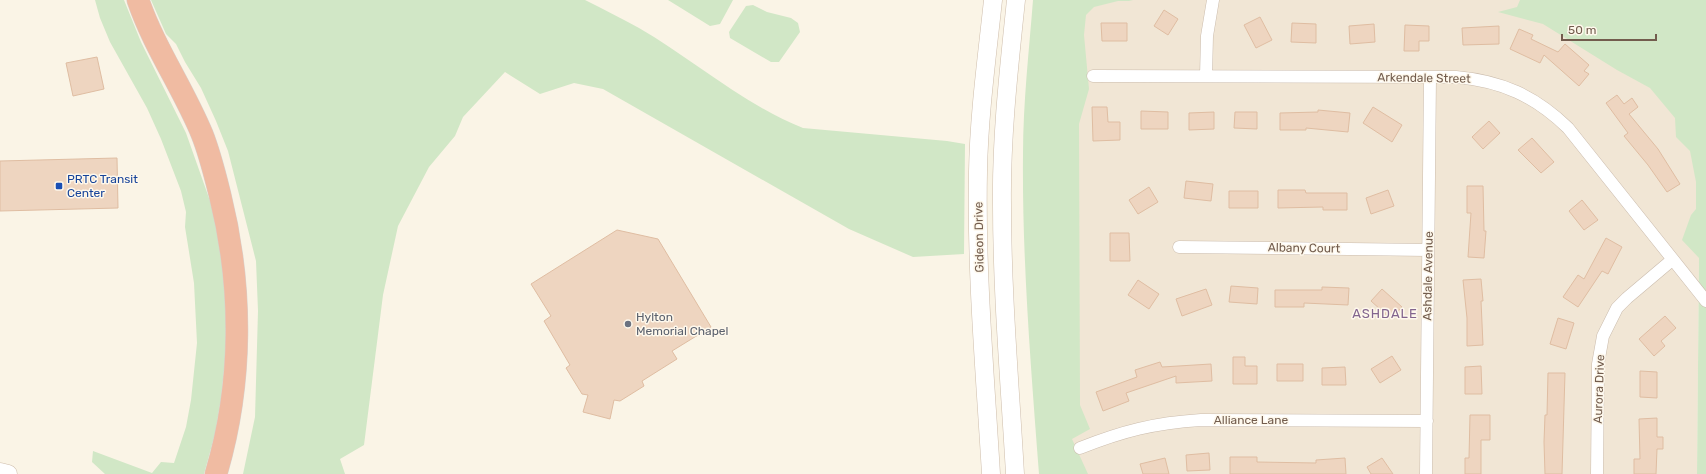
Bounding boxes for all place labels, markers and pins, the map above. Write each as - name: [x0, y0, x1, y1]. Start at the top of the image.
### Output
- place label: PRTC Transit Center: [67, 172, 138, 200]
- marker: PRTC Transit Center: [54, 181, 64, 191]
- place label: Hylton Memorial Chapel: [636, 310, 729, 338]
- marker: Hylton Memorial Chapel: [623, 319, 633, 329]

